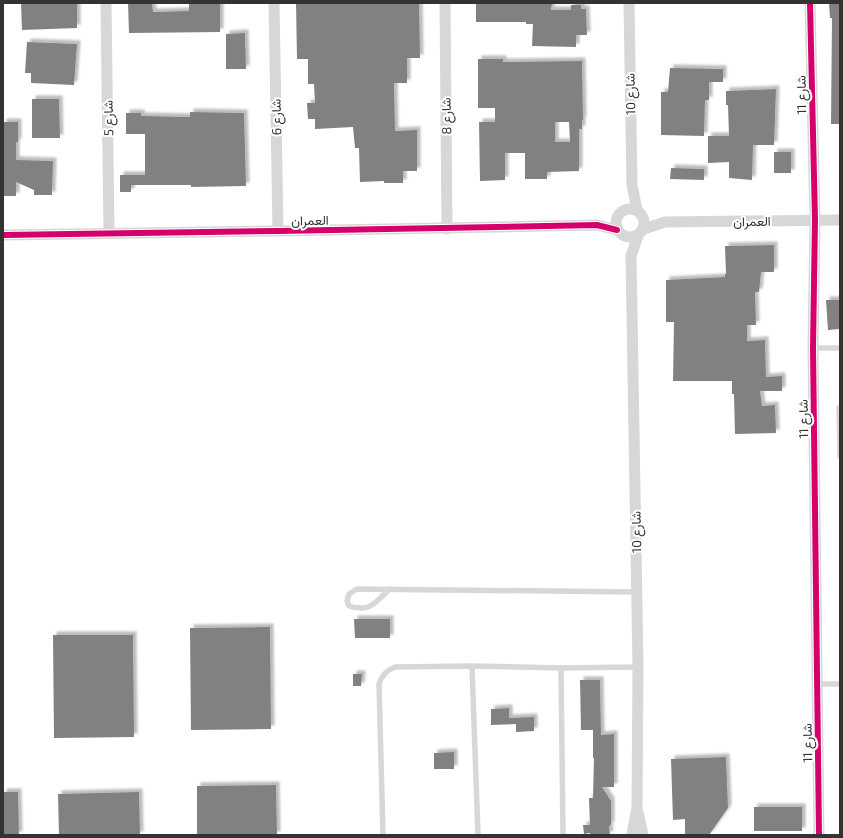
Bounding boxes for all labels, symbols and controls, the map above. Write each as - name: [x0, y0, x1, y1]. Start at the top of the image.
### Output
- street label: شارع 10: [622, 73, 640, 115]
- street label: شارع 11: [793, 75, 811, 115]
- street label: شارع 8: [438, 97, 456, 135]
- street label: شارع 6: [268, 99, 286, 135]
- street label: شارع 5: [100, 100, 118, 136]
- street label: العمران: [291, 212, 329, 229]
- street label: العمران: [733, 213, 771, 230]
- street label: شارع 11: [795, 399, 813, 439]
- street label: شارع 10: [628, 511, 646, 553]
- street label: شارع 11: [799, 723, 817, 763]

